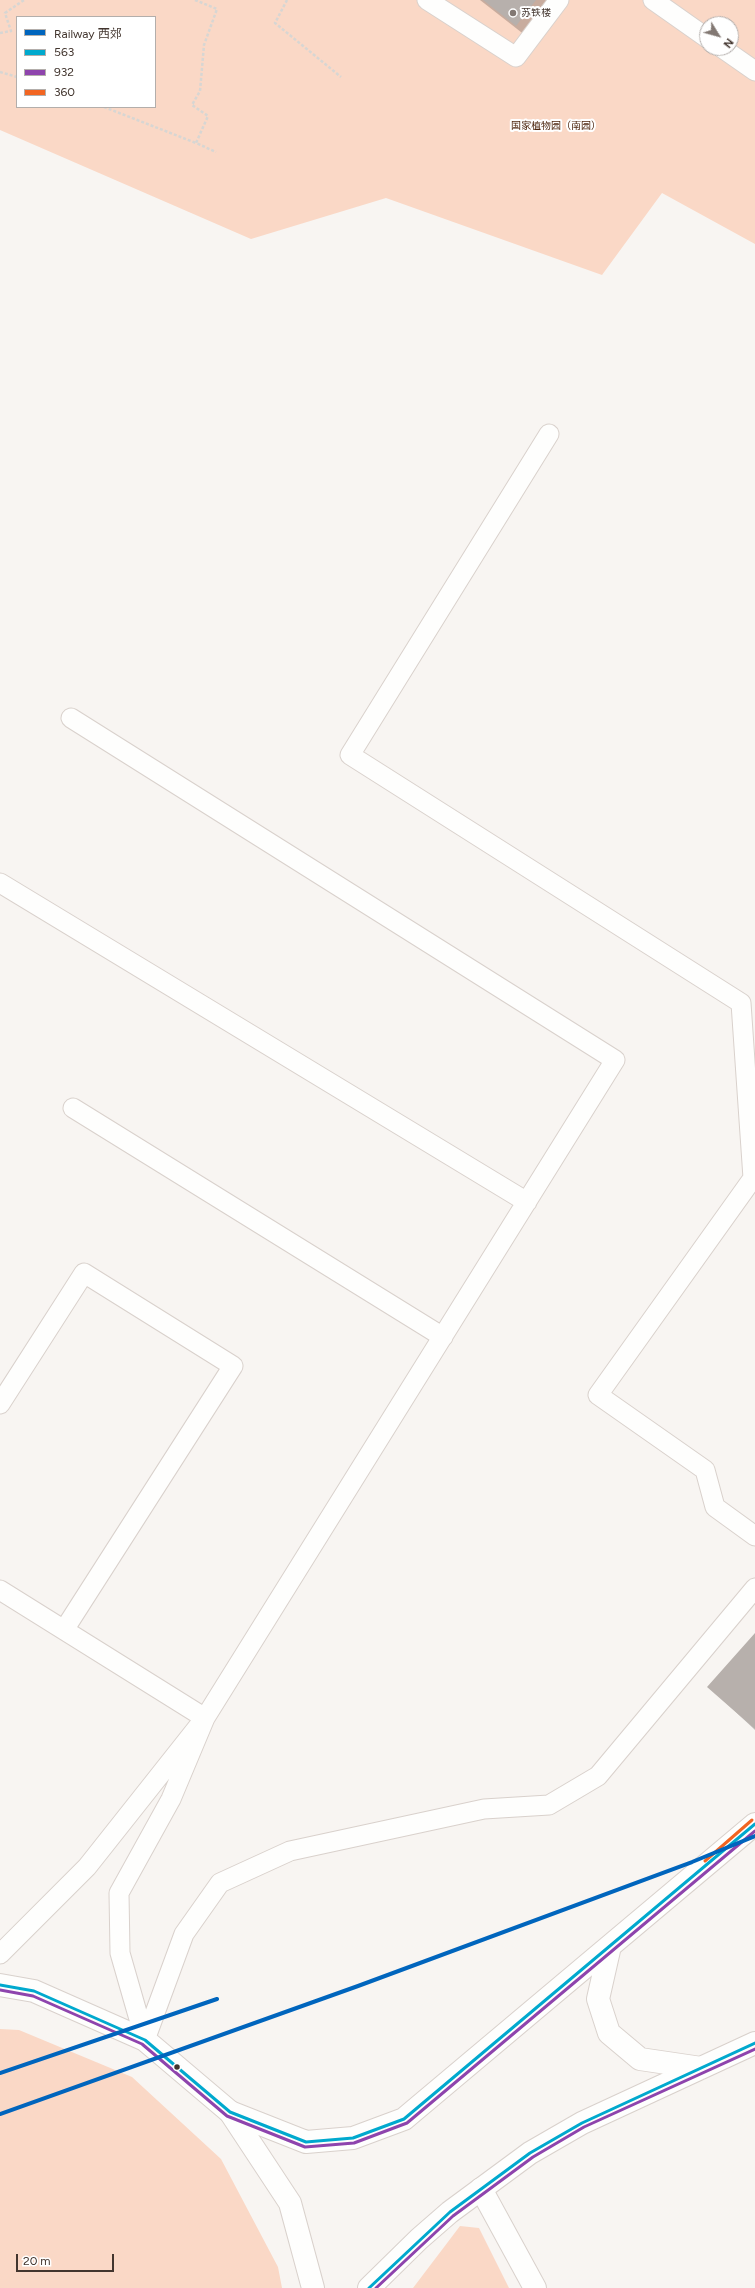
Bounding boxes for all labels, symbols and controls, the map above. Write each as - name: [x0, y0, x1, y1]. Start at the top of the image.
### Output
- place label: 苏铁楼: [521, 7, 551, 19]
- marker: 苏铁楼: [508, 8, 518, 18]
- legend: [16, 16, 156, 108]
- north arrow: [699, 16, 739, 56]
- text: Railway 西郊: [54, 27, 122, 41]
- text: N: [720, 36, 736, 50]
- text: 563: [54, 45, 74, 59]
- text: 932: [54, 65, 74, 79]
- text: 360: [54, 85, 75, 99]
- park label: 国家植物园（南园）: [511, 120, 601, 132]
- unlabelled marker: [172, 2062, 182, 2072]
- scale bar: [18, 2246, 116, 2272]
- text: 20 m: [23, 2254, 51, 2268]

